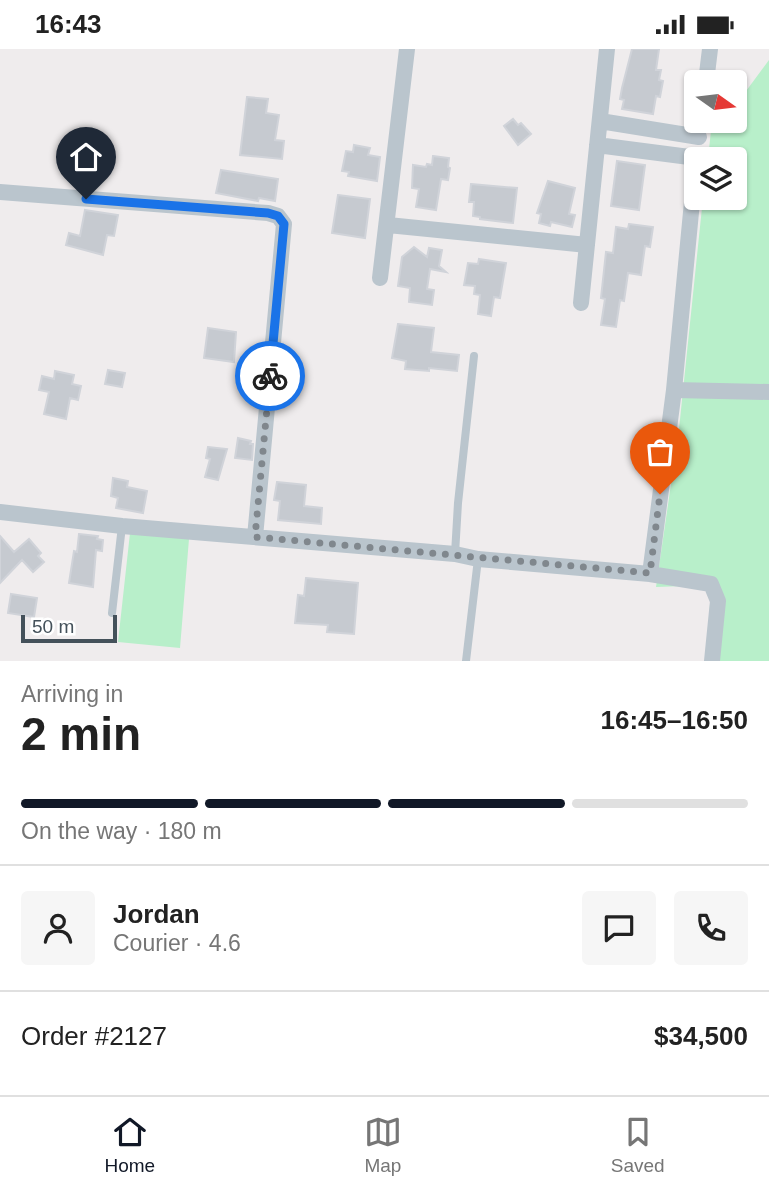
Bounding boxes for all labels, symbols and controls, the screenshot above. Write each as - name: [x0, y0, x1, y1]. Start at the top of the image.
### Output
- text: 16:43: [35, 9, 102, 39]
- north arrow: [684, 70, 747, 133]
- map controls: [684, 70, 747, 210]
- pin: [56, 127, 116, 199]
- icon: home: [67, 138, 105, 176]
- button: layers: [684, 147, 747, 210]
- courier: [235, 341, 305, 411]
- icon: bike: [251, 357, 289, 395]
- pin: [630, 422, 690, 494]
- icon: bag: [641, 433, 679, 471]
- scale bar: [21, 612, 117, 644]
- text: 50 m: [32, 616, 74, 637]
- text: Arriving in: [21, 681, 123, 707]
- text: 16:45–16:50: [601, 705, 748, 735]
- text: 2 min: [21, 708, 141, 760]
- text: On the way · 180 m: [21, 818, 222, 844]
- button: person: [21, 891, 95, 965]
- button: chat: [582, 891, 656, 965]
- button: phone: [674, 891, 748, 965]
- text: Jordan: [113, 899, 200, 929]
- text: Courier · 4.6: [113, 930, 241, 956]
- text: Order #2127: [21, 1021, 167, 1051]
- text: $34,500: [654, 1021, 748, 1051]
- tab: Home: [104, 1113, 155, 1177]
- tab: Map: [364, 1113, 402, 1177]
- tab: Saved: [611, 1113, 665, 1177]

